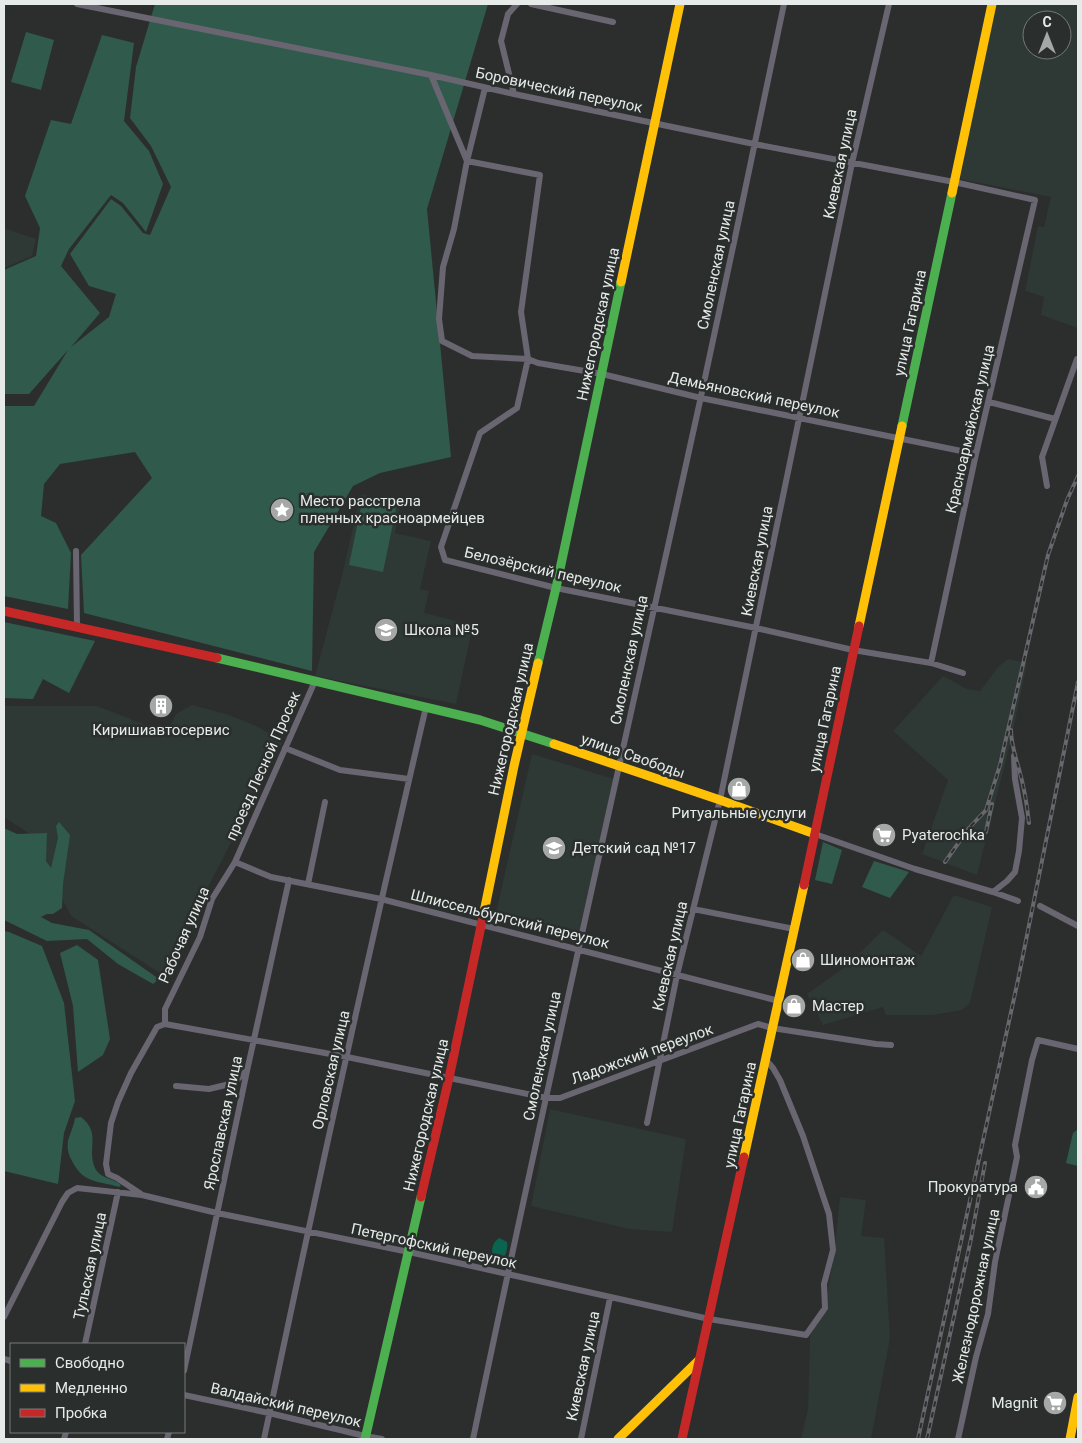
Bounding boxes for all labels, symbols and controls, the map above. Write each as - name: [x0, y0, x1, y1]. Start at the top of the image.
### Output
- north arrow: [1022, 10, 1072, 60]
- text: С: [1042, 14, 1052, 30]
- street label: Боровический переулок: [474, 63, 644, 117]
- street label: Киевская улица: [820, 107, 860, 221]
- street label: Смоленская улица: [693, 199, 739, 331]
- street label: Нижегородская улица: [573, 246, 623, 402]
- street label: улица Гагарина: [890, 268, 930, 378]
- street label: Красноармейская улица: [942, 343, 998, 515]
- street label: Демьяновский переулок: [667, 368, 841, 422]
- place label: Место расстрела пленных красноармейцев: [300, 492, 485, 527]
- place icon: Место расстрела пленных красноармейцев: [269, 497, 295, 523]
- street label: Киевская улица: [737, 504, 777, 618]
- street label: Белозёрский переулок: [463, 543, 623, 597]
- street label: Смоленская улица: [606, 594, 652, 726]
- school or university icon: Школа №5: [373, 617, 399, 643]
- place label: Школа №5: [404, 621, 479, 639]
- street label: Нижегородская улица: [485, 641, 537, 797]
- street label: улица Гагарина: [805, 664, 845, 774]
- street label: проезд Лесной Просек: [222, 689, 304, 843]
- building icon: Киришиавтосервис: [148, 693, 174, 719]
- place label: Киришиавтосервис: [92, 721, 230, 739]
- street label: улица Свободы: [579, 730, 687, 782]
- shop icon: Ритуальные услуги: [726, 776, 752, 802]
- place label: Ритуальные услуги: [672, 804, 806, 822]
- supermarket icon: Pyaterochka: [871, 822, 897, 848]
- place label: Pyaterochka: [902, 826, 985, 844]
- school or university icon: Детский сад №17: [541, 835, 567, 861]
- place label: Детский сад №17: [572, 839, 696, 857]
- street label: Рабочая улица: [155, 884, 213, 986]
- street label: Шлиссельбургский переулок: [409, 886, 611, 952]
- street label: Киевская улица: [649, 899, 691, 1013]
- shop icon: Шиномонтаж: [790, 947, 816, 973]
- place label: Шиномонтаж: [820, 951, 916, 969]
- street label: Смоленская улица: [519, 990, 565, 1122]
- shop icon: Мастер: [781, 993, 807, 1019]
- place label: Мастер: [812, 997, 864, 1015]
- street label: Орловская улица: [309, 1009, 353, 1131]
- street label: Ладожский переулок: [569, 1020, 715, 1088]
- street label: Нижегородская улица: [400, 1037, 452, 1193]
- street label: Ярославская улица: [200, 1054, 246, 1192]
- street label: улица Гагарина: [720, 1060, 760, 1170]
- public building icon: Прокуратура: [1023, 1174, 1049, 1200]
- place label: Прокуратура: [928, 1178, 1018, 1196]
- street label: Железнодорожная улица: [949, 1207, 1003, 1385]
- street label: Тульская улица: [70, 1211, 110, 1321]
- street label: Петергофский переулок: [349, 1220, 519, 1272]
- street label: Киевская улица: [563, 1309, 603, 1423]
- legend: [10, 1343, 185, 1433]
- text: Свободно: [55, 1354, 124, 1372]
- text: Медленно: [55, 1379, 128, 1397]
- street label: Валдайский переулок: [209, 1379, 363, 1431]
- supermarket icon: Magnit: [1042, 1390, 1068, 1416]
- place label: Magnit: [991, 1394, 1038, 1412]
- text: Пробка: [55, 1404, 107, 1422]

